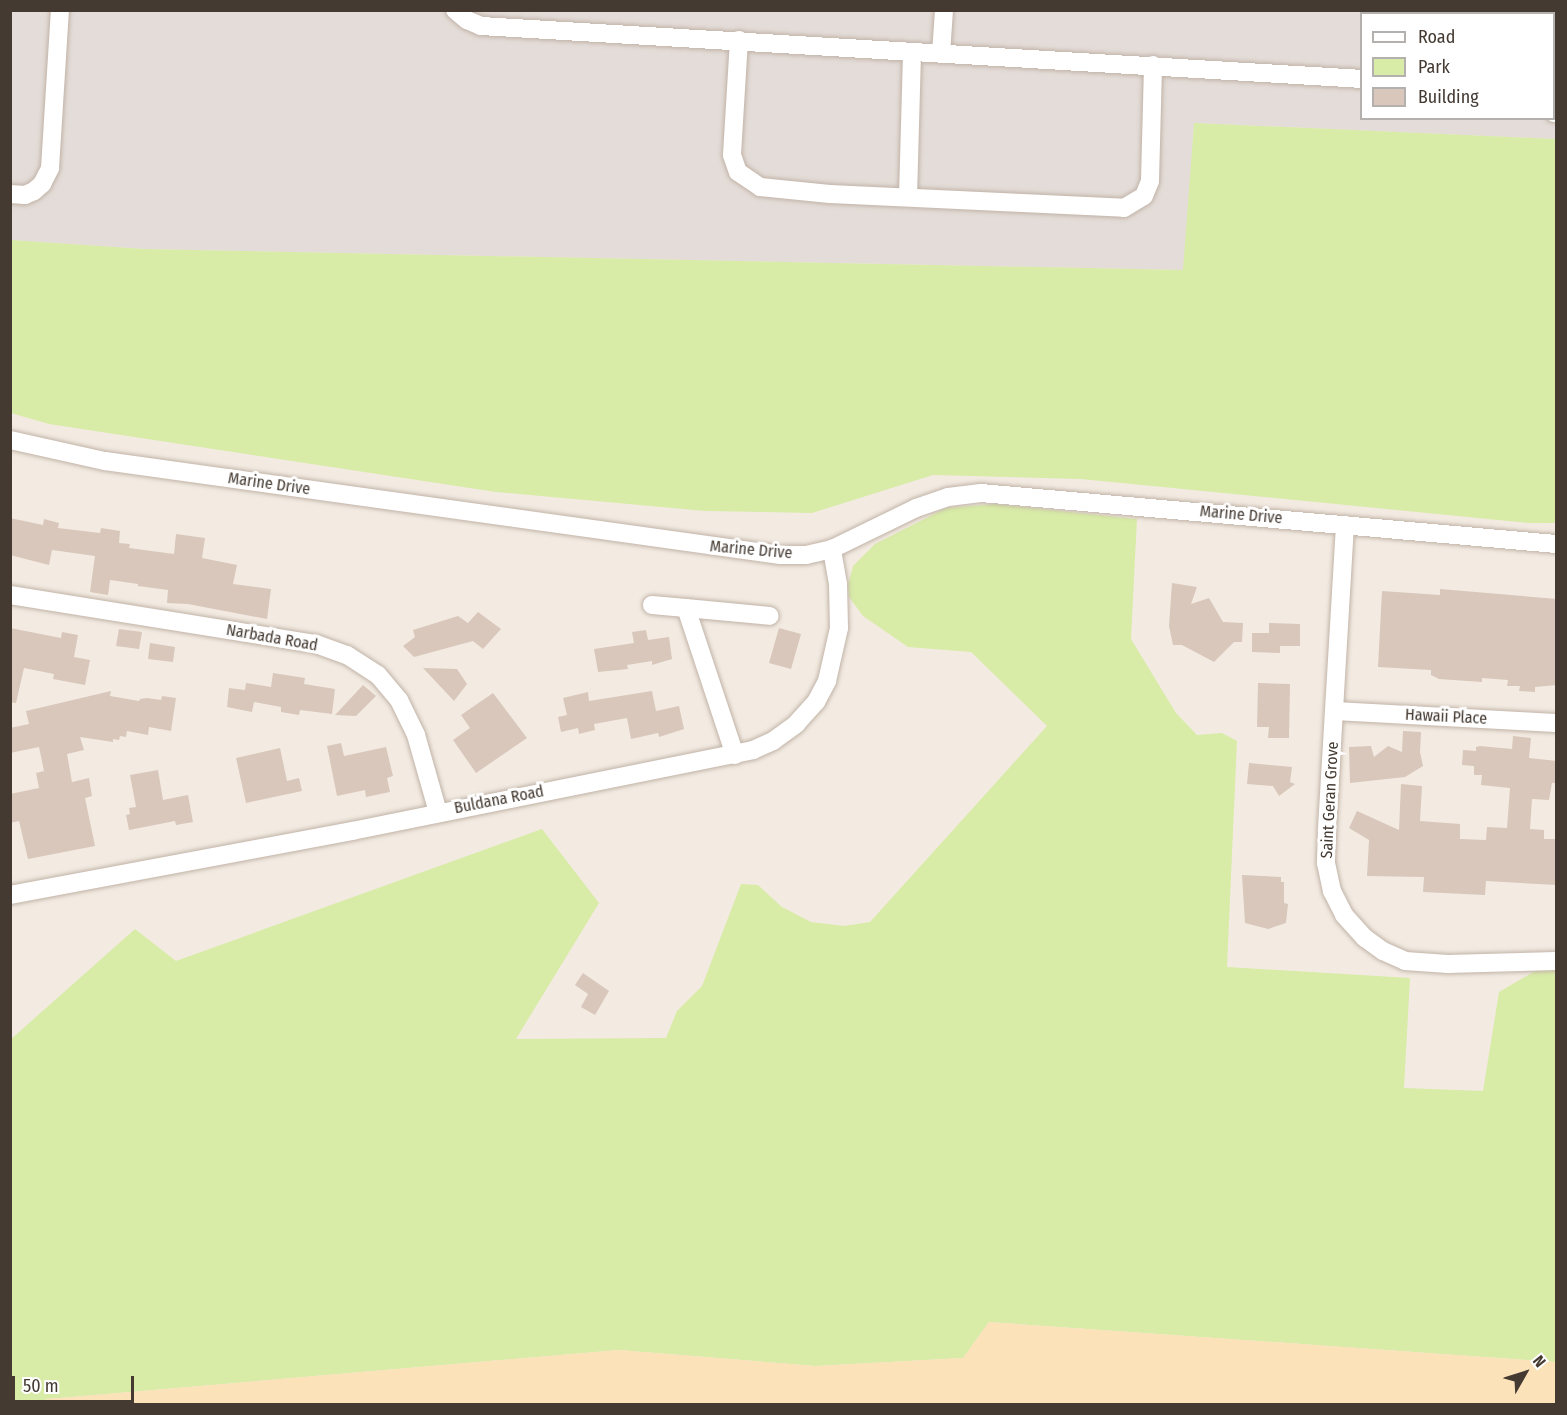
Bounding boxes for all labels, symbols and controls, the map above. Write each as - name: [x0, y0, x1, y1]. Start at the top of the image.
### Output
- legend: [1360, 12, 1555, 120]
- text: Road: [1418, 26, 1455, 48]
- text: Park: [1418, 56, 1450, 78]
- text: Building: [1418, 86, 1479, 108]
- street label: Marine Drive: [227, 469, 311, 499]
- street label: Marine Drive: [1199, 502, 1283, 528]
- street label: Marine Drive: [709, 537, 793, 563]
- street label: Narbada Road: [225, 620, 319, 656]
- street label: Hawaii Place: [1405, 705, 1487, 729]
- street label: Saint Geran Grove: [1317, 741, 1343, 859]
- street label: Buldana Road: [453, 782, 545, 818]
- north arrow: [1495, 1343, 1555, 1403]
- text: N: [1529, 1352, 1550, 1371]
- scale bar: [15, 1364, 136, 1402]
- text: 50 m: [23, 1375, 59, 1397]

